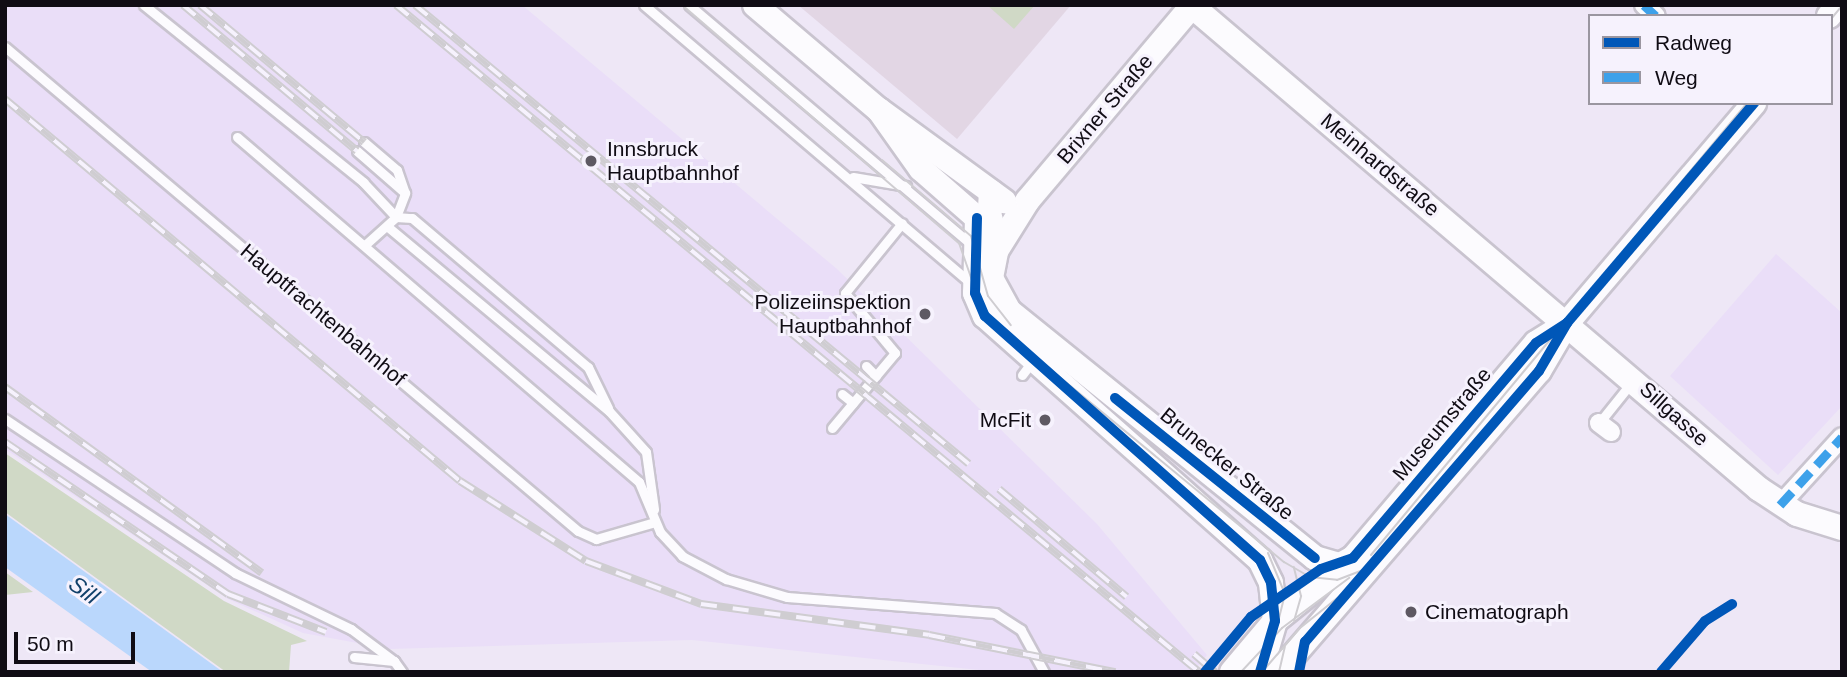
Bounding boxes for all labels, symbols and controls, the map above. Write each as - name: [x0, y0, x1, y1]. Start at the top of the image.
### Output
- legend: [1588, 14, 1833, 105]
- text: Radweg: [1655, 31, 1732, 54]
- street label: Brixner Straße: [1052, 49, 1158, 169]
- text: Weg: [1655, 66, 1698, 89]
- street label: Meinhardstraße: [1316, 108, 1444, 222]
- place label: Innsbruck Hauptbahnhof: [607, 136, 739, 186]
- marker: Innsbruck Hauptbahnhof: [581, 151, 601, 171]
- street label: Hauptfrachtenbahnhof: [235, 239, 411, 391]
- place label: Polizeiinspektion Hauptbahnhof: [755, 289, 911, 339]
- marker: Polizeiinspektion Hauptbahnhof: [917, 306, 933, 322]
- street label: Museumstraße: [1387, 362, 1497, 486]
- street label: Sillgasse: [1634, 377, 1714, 451]
- street label: Brunecker Straße: [1155, 402, 1299, 526]
- place label: McFit: [980, 407, 1031, 433]
- marker: McFit: [1037, 412, 1053, 428]
- water label: Sill: [63, 570, 105, 610]
- place label: Cinematograph: [1425, 599, 1569, 625]
- marker: Cinematograph: [1403, 604, 1419, 620]
- scale bar: [18, 618, 138, 662]
- text: 50 m: [27, 632, 74, 655]

